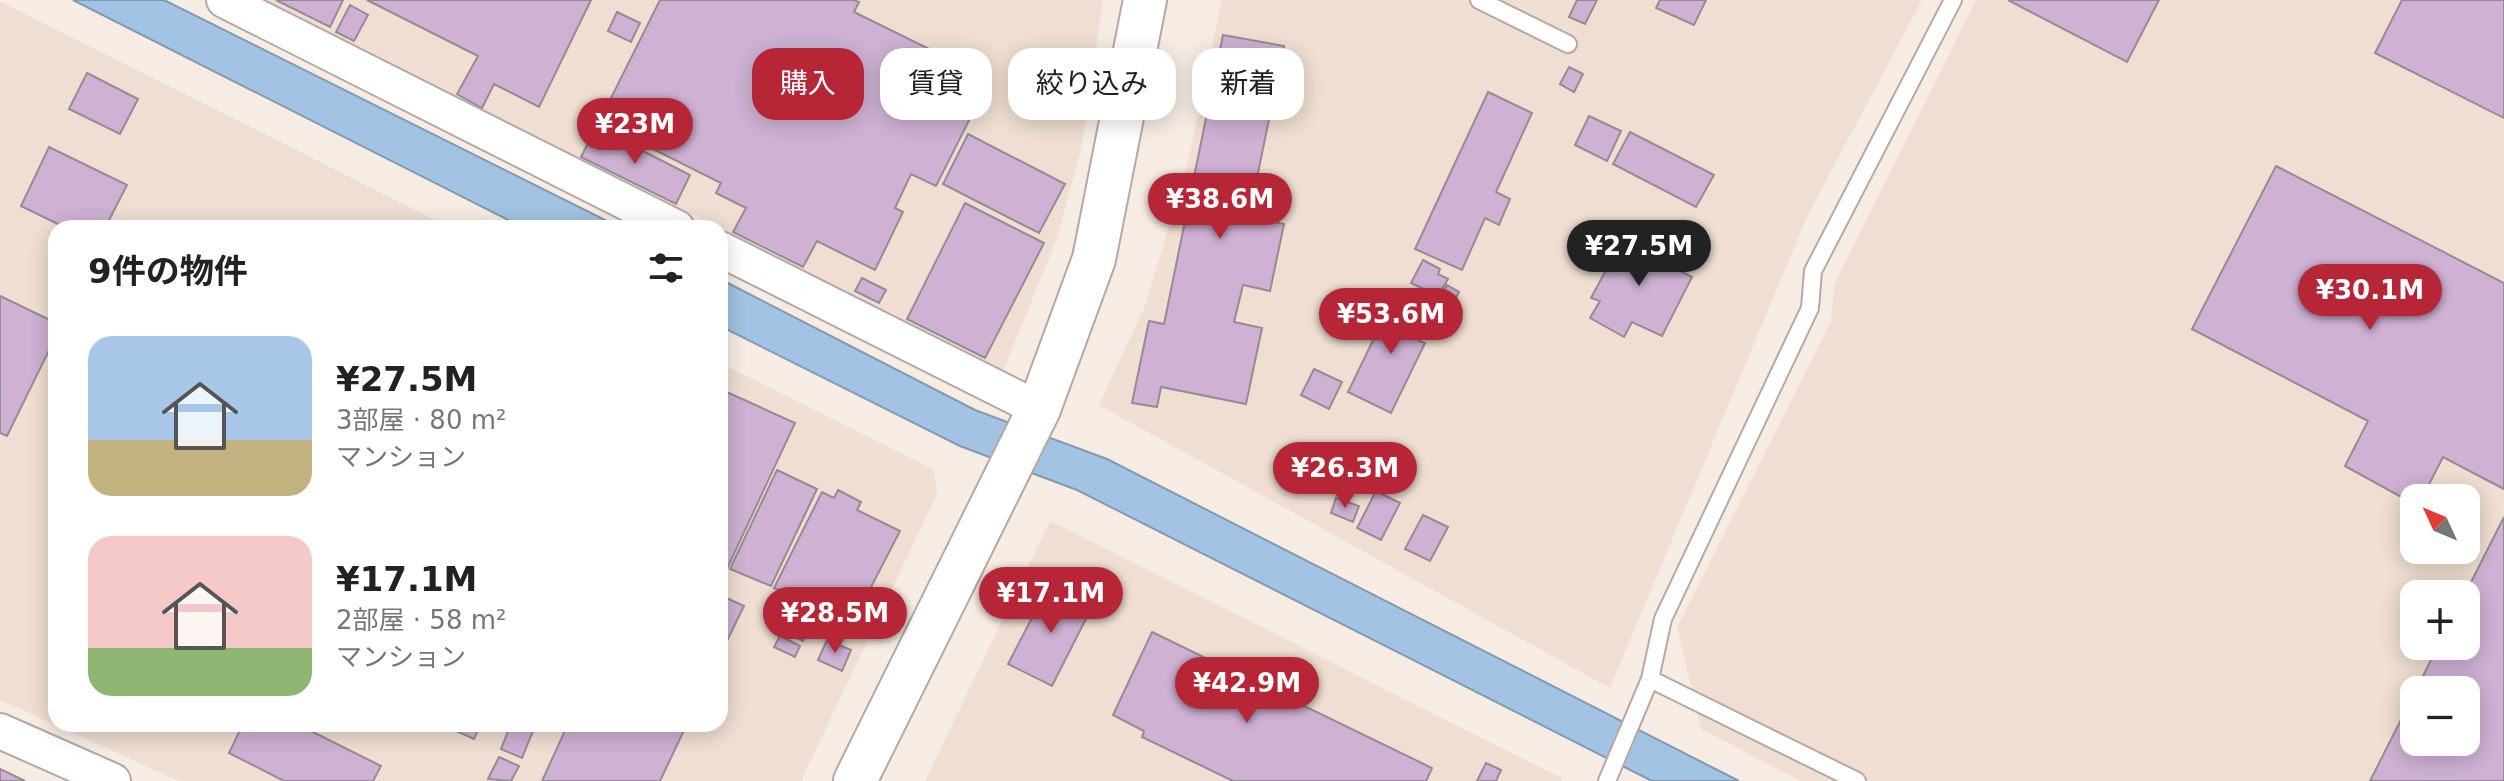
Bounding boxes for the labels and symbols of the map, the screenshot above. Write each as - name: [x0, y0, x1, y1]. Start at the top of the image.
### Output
- pin: ¥23M: [588, 98, 682, 166]
- pin: ¥38.6M: [1155, 173, 1285, 241]
- pin: ¥27.5M: [1574, 220, 1704, 288]
- pin: ¥30.1M: [2305, 264, 2435, 332]
- pin: ¥53.6M: [1326, 288, 1456, 356]
- pin: ¥26.3M: [1280, 442, 1410, 510]
- north arrow: [2400, 484, 2480, 564]
- pin: ¥17.1M: [986, 567, 1116, 635]
- pin: ¥28.5M: [770, 587, 900, 655]
- pin: ¥42.9M: [1182, 657, 1312, 725]

